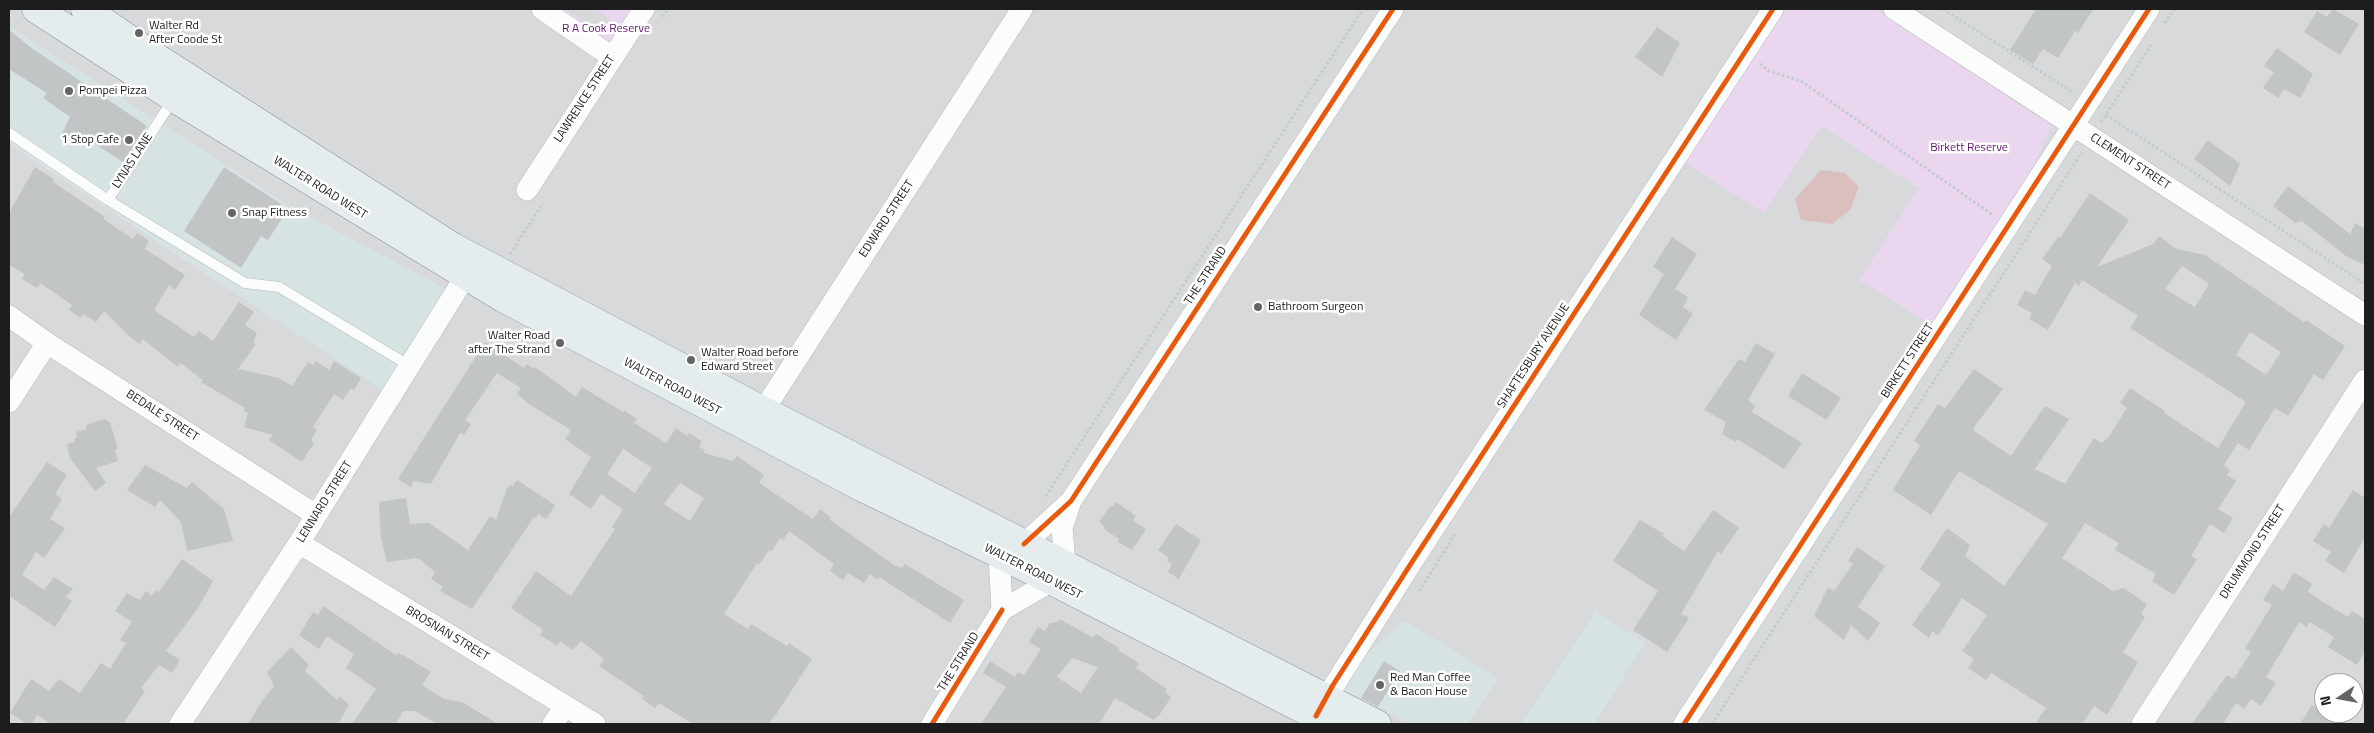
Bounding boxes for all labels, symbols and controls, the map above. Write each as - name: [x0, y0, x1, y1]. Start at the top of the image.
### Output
- place label: Walter Rd After Coode St: [149, 19, 222, 47]
- park label: R A Cook Reserve: [562, 22, 650, 36]
- marker: Walter Rd After Coode St: [133, 27, 145, 39]
- street label: LAWRENCE STREET: [551, 53, 619, 145]
- place label: Pompei Pizza: [79, 84, 147, 98]
- marker: Pompei Pizza: [63, 85, 75, 97]
- street label: LYNAS LANE: [110, 131, 156, 191]
- street label: CLEMENT STREET: [2087, 131, 2173, 193]
- place label: 1 Stop Cafe: [61, 133, 119, 147]
- marker: 1 Stop Cafe: [123, 134, 135, 146]
- park label: Birkett Reserve: [1930, 141, 2008, 155]
- street label: WALTER ROAD WEST: [270, 153, 370, 223]
- street label: EDWARD STREET: [857, 178, 917, 260]
- place label: Snap Fitness: [242, 206, 307, 220]
- marker: Snap Fitness: [226, 207, 238, 219]
- street label: THE STRAND: [1182, 244, 1230, 308]
- place label: Bathroom Surgeon: [1268, 300, 1363, 314]
- marker: Bathroom Surgeon: [1252, 301, 1264, 313]
- street label: SHAFTESBURY AVENUE: [1495, 301, 1573, 411]
- street label: BIRKETT STREET: [1878, 321, 1938, 401]
- place label: Walter Road after The Strand: [468, 329, 550, 357]
- marker: Walter Road after The Strand: [554, 337, 566, 349]
- place label: Walter Road before Edward Street: [701, 346, 799, 374]
- marker: Walter Road before Edward Street: [685, 354, 697, 366]
- street label: WALTER ROAD WEST: [621, 355, 723, 419]
- street label: BEDALE STREET: [123, 387, 201, 445]
- street label: LENNARD STREET: [294, 459, 356, 545]
- street label: DRUMMOND STREET: [2217, 502, 2289, 602]
- street label: WALTER ROAD WEST: [982, 541, 1084, 603]
- street label: BROSNAN STREET: [403, 603, 491, 665]
- street label: THE STRAND: [935, 630, 983, 694]
- place label: Red Man Coffee & Bacon House: [1390, 671, 1470, 699]
- north arrow: [2314, 673, 2364, 723]
- marker: Red Man Coffee & Bacon House: [1374, 679, 1386, 691]
- text: N: [2314, 694, 2336, 708]

